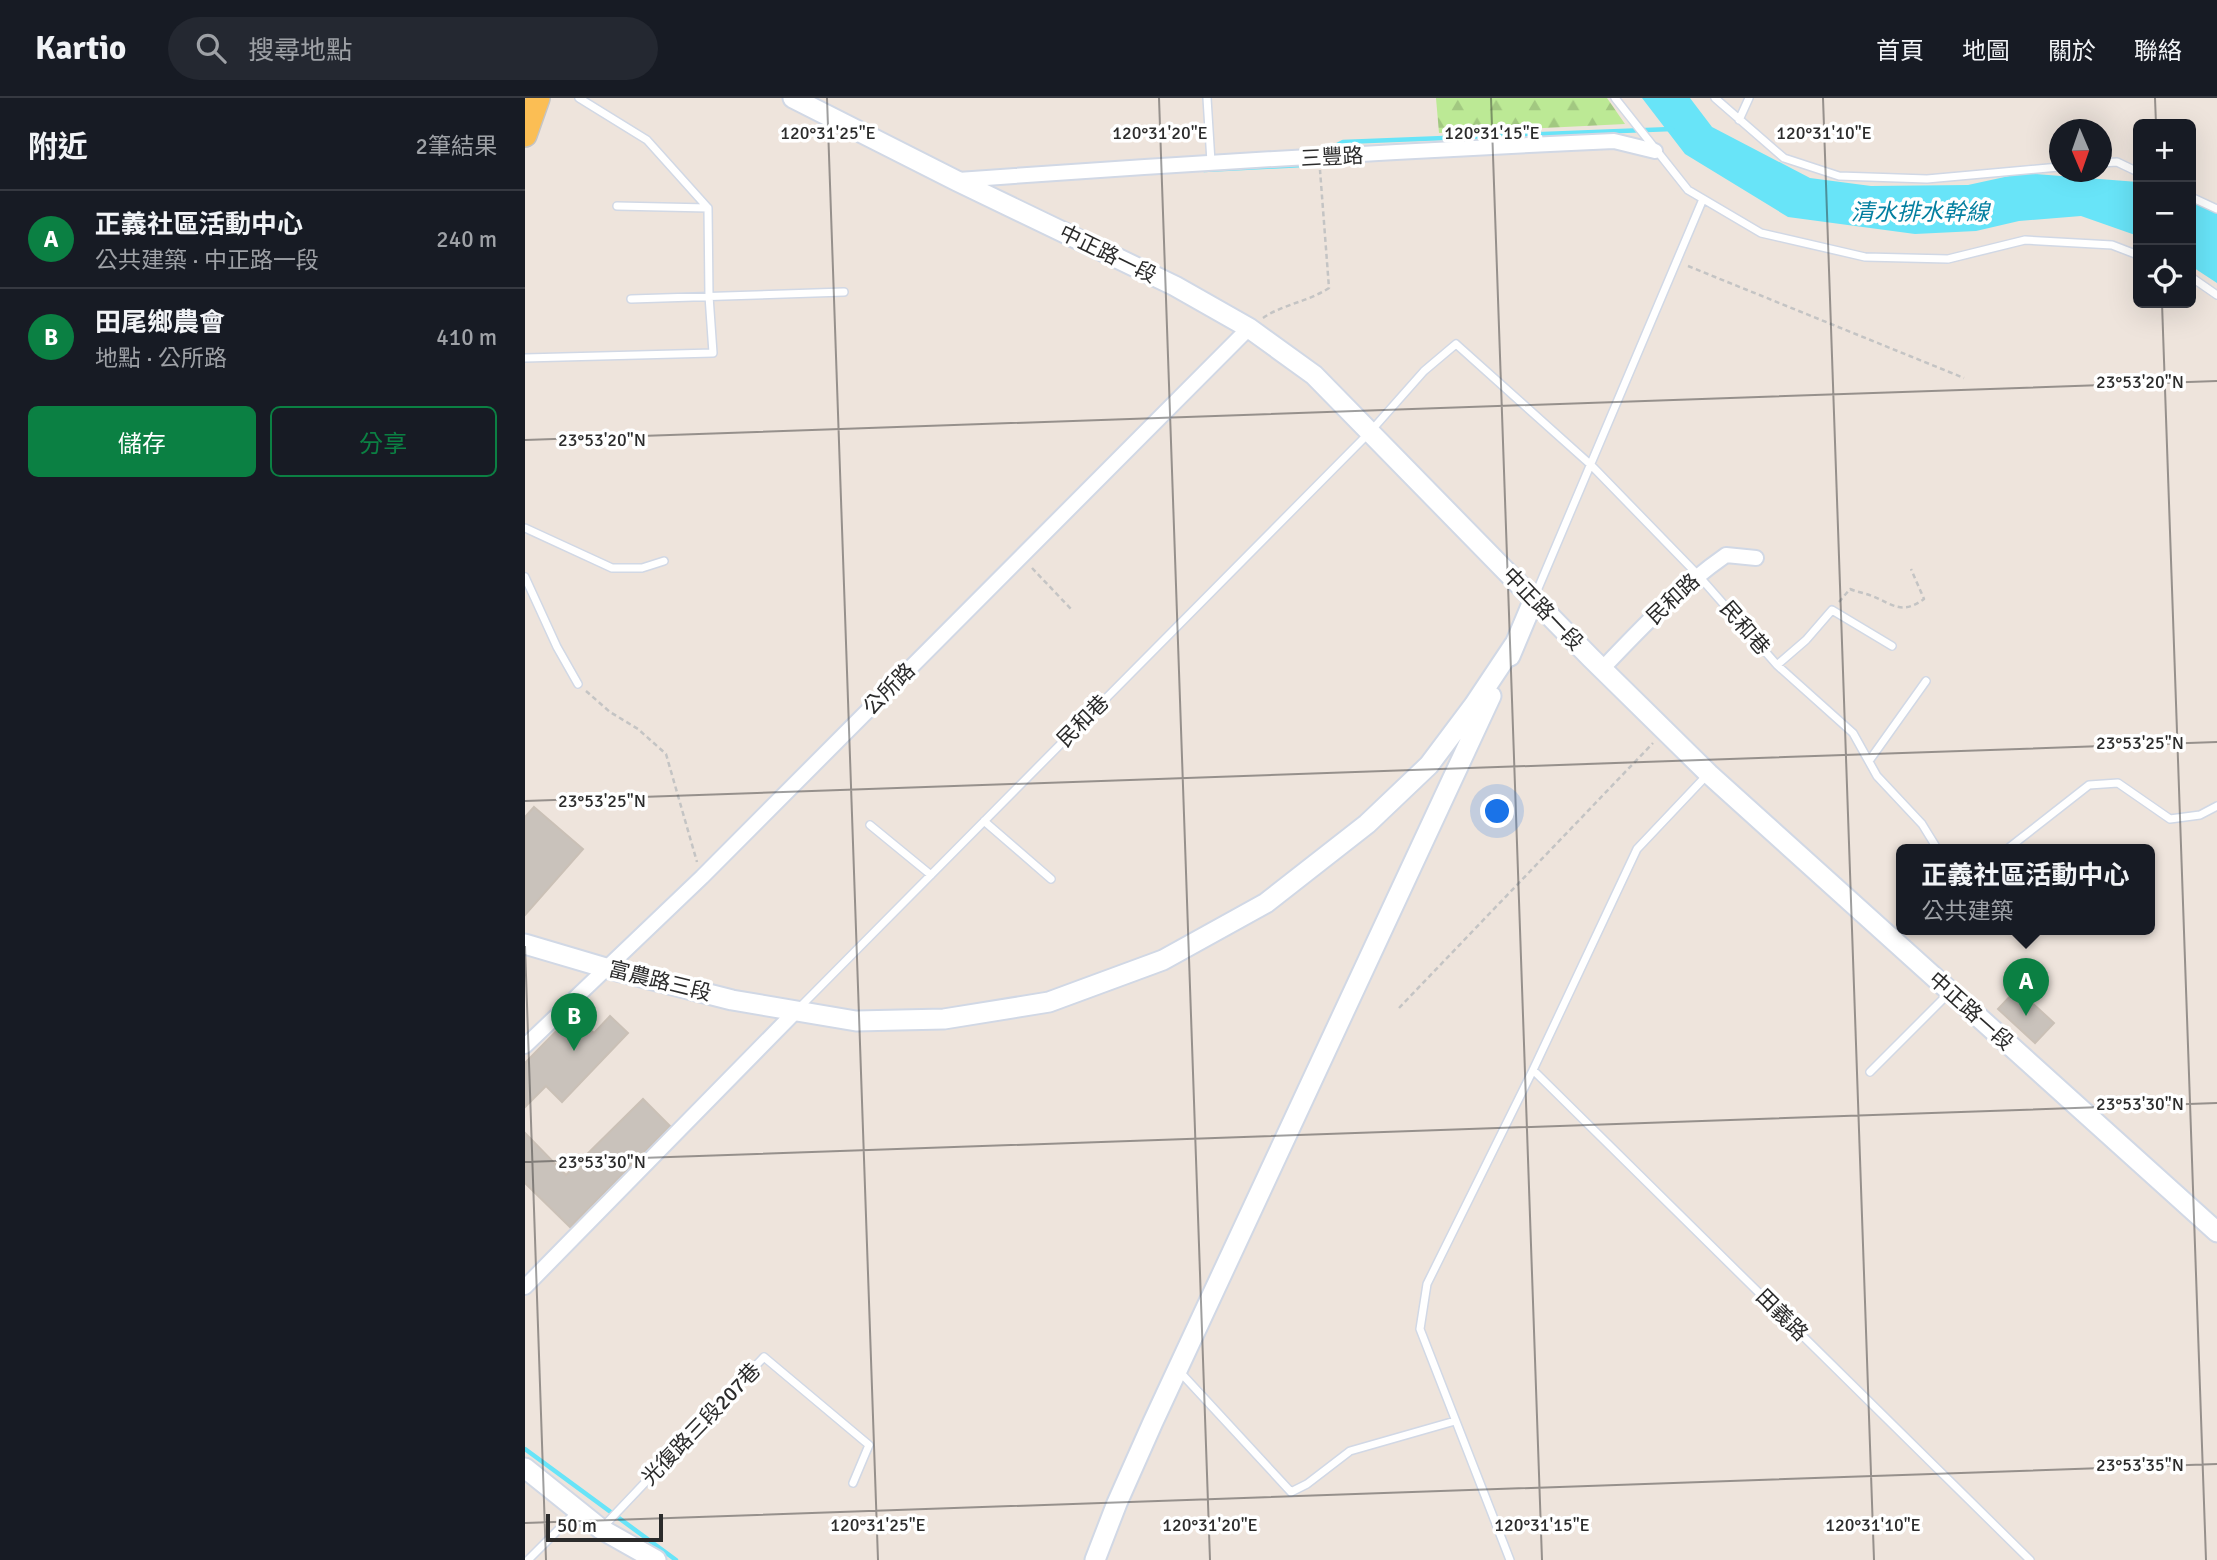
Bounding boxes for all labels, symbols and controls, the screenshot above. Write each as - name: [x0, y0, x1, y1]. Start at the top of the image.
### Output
- search box: [168, 17, 658, 80]
- text: Kartio: [35, 28, 126, 69]
- icon: search: [192, 29, 230, 67]
- text: 搜尋地點: [248, 35, 352, 67]
- text: 首頁: [1876, 36, 1924, 66]
- text: 地圖: [1962, 36, 2010, 66]
- text: 關於: [2048, 36, 2096, 66]
- text: 聯絡: [2134, 36, 2182, 66]
- north arrow: [2049, 119, 2112, 182]
- map controls: [2133, 119, 2196, 308]
- button: +: [2133, 119, 2196, 182]
- text: 120°31'25"E: [780, 122, 876, 144]
- text: 120°31'20"E: [1112, 122, 1208, 144]
- text: 120°31'15"E: [1444, 122, 1540, 144]
- text: 120°31'10"E: [1776, 122, 1872, 144]
- text: 附近: [28, 129, 88, 166]
- text: 2筆結果: [416, 132, 497, 161]
- street label: 三豐路: [1300, 142, 1364, 172]
- button: −: [2133, 182, 2196, 245]
- water label: 清水排水幹線: [1851, 198, 1992, 227]
- text: 正義社區活動中心: [95, 209, 303, 241]
- street label: 中正路一段: [1055, 219, 1161, 289]
- text: A: [44, 225, 58, 254]
- text: 240 m: [436, 225, 497, 254]
- button: locate: [2133, 245, 2196, 308]
- text: 公共建築 · 中正路一段: [95, 246, 319, 275]
- text: 田尾鄉農會: [95, 307, 225, 339]
- text: B: [44, 323, 58, 352]
- text: 410 m: [436, 323, 497, 352]
- text: 地點 · 公所路: [95, 344, 227, 373]
- text: 23°53'20"N: [2096, 371, 2184, 393]
- button: 儲存: [28, 406, 256, 477]
- button: 分享: [270, 406, 497, 477]
- text: 23°53'20"N: [558, 429, 646, 451]
- street label: 中正路一段: [1497, 562, 1589, 656]
- street label: 民和路: [1641, 568, 1705, 630]
- street label: 民和巷: [1715, 596, 1775, 660]
- street label: 公所路: [858, 658, 920, 720]
- street label: 民和巷: [1052, 690, 1114, 752]
- text: 23°53'25"N: [2096, 732, 2184, 754]
- text: 23°53'25"N: [558, 790, 646, 812]
- your location: [1480, 794, 1514, 828]
- popup: [1896, 844, 2155, 935]
- text: 正義社區活動中心: [1921, 860, 2130, 892]
- text: 公共建築: [1921, 897, 2013, 926]
- street label: 富農路三段: [606, 956, 714, 1006]
- pin: A: [2003, 958, 2049, 1016]
- street label: 中正路一段: [1923, 966, 2019, 1056]
- pin: B: [551, 993, 597, 1051]
- text: 23°53'30"N: [2096, 1093, 2184, 1115]
- text: 23°53'30"N: [558, 1151, 646, 1173]
- street label: 田義路: [1751, 1284, 1813, 1346]
- street label: 光復路三段207巷: [636, 1357, 766, 1491]
- text: 23°53'35"N: [2096, 1454, 2184, 1476]
- scale bar: [546, 1511, 663, 1543]
- text: 50 m: [557, 1514, 597, 1538]
- text: 120°31'25"E: [830, 1514, 926, 1536]
- text: 120°31'20"E: [1162, 1514, 1258, 1536]
- text: 120°31'15"E: [1494, 1514, 1590, 1536]
- text: 120°31'10"E: [1825, 1514, 1921, 1536]

